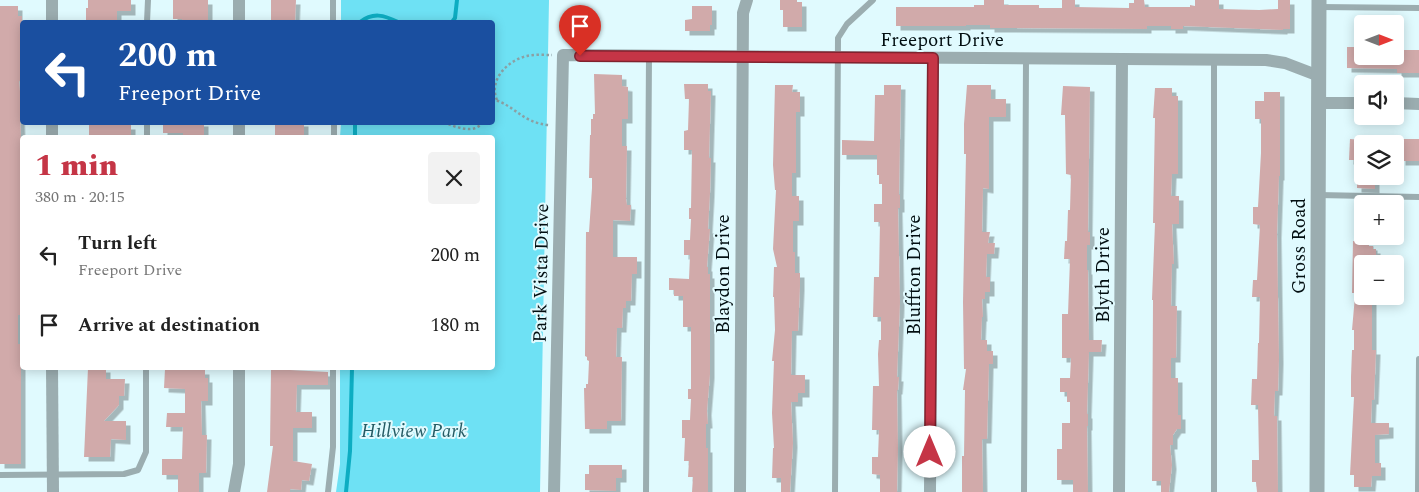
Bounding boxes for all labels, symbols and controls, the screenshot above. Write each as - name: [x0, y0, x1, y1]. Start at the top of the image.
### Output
- pin: [559, 5, 601, 56]
- icon: arrive: [566, 12, 594, 40]
- north arrow: [1354, 15, 1404, 65]
- map controls: [1354, 15, 1404, 305]
- street label: Freeport Drive: [880, 26, 1004, 55]
- text: 200 m: [118, 29, 217, 82]
- icon: left: [35, 40, 100, 105]
- button: sound: [1354, 75, 1404, 125]
- text: Freeport Drive: [118, 77, 261, 110]
- button: layers: [1354, 135, 1404, 185]
- text: 1 min: [35, 143, 118, 189]
- button: close: [428, 152, 480, 204]
- text: 380 m · 20:15: [35, 185, 125, 209]
- button: +: [1354, 195, 1404, 245]
- street label: Gross Road: [1285, 198, 1314, 294]
- street label: Park Vista Drive: [526, 203, 557, 343]
- street label: Blaydon Drive: [709, 214, 738, 334]
- street label: Bluffton Drive: [900, 215, 929, 335]
- street label: Blyth Drive: [1089, 227, 1118, 323]
- text: Turn left: [78, 229, 157, 258]
- icon: left: [35, 241, 63, 269]
- text: 200 m: [430, 241, 480, 270]
- button: −: [1354, 255, 1404, 305]
- text: Freeport Drive: [78, 258, 182, 282]
- icon: arrive: [35, 311, 63, 339]
- text: Arrive at destination: [78, 311, 260, 340]
- text: 180 m: [430, 311, 480, 340]
- park label: Hillview Park: [361, 417, 467, 446]
- position arrow: [903, 425, 955, 477]

